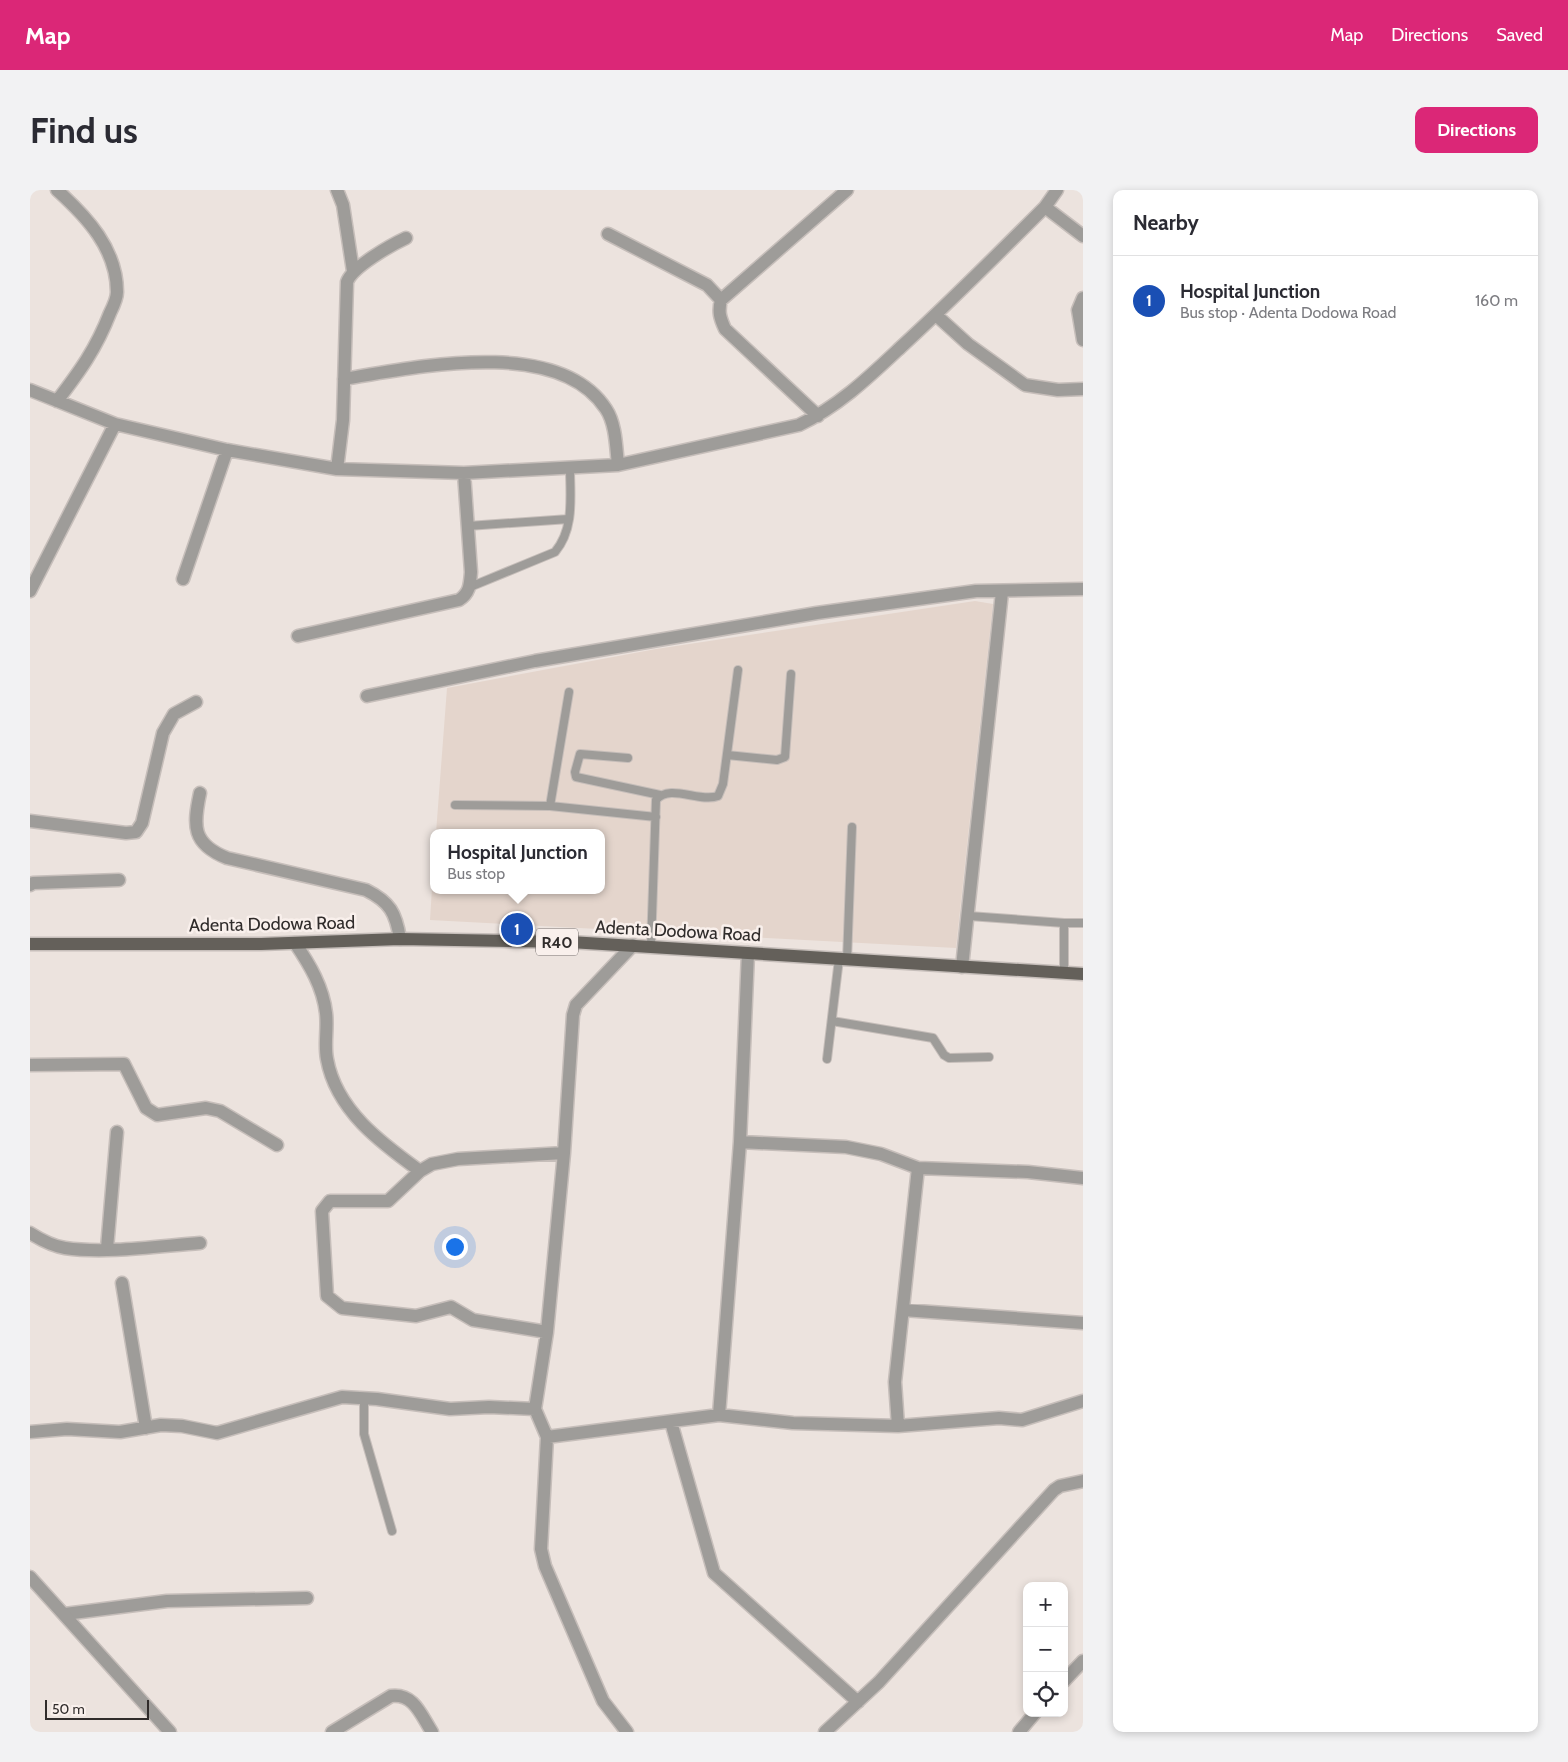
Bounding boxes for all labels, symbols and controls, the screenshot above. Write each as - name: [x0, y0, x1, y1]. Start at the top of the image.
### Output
- text: Map: [25, 21, 71, 50]
- text: Map: [1330, 24, 1363, 46]
- text: Directions: [1391, 24, 1468, 46]
- text: Saved: [1496, 24, 1543, 46]
- button: Directions: [1415, 107, 1538, 153]
- text: Find us: [30, 109, 138, 152]
- text: Nearby: [1133, 210, 1199, 235]
- text: Hospital Junction: [1180, 280, 1320, 303]
- text: 1: [1146, 291, 1152, 310]
- text: 160 m: [1475, 291, 1518, 310]
- text: Bus stop · Adenta Dodowa Road: [1180, 303, 1396, 322]
- popup: [430, 829, 605, 894]
- text: Hospital Junction: [447, 841, 588, 864]
- text: Bus stop: [447, 864, 505, 883]
- pin: 1: [501, 910, 533, 948]
- street label: Adenta Dodowa Road: [189, 912, 355, 936]
- street label: Adenta Dodowa Road: [594, 916, 762, 946]
- road number: R40: [536, 929, 578, 956]
- your location: [442, 1234, 468, 1260]
- map controls: [1023, 1582, 1068, 1717]
- button: +: [1023, 1582, 1068, 1627]
- button: −: [1023, 1627, 1068, 1672]
- button: locate: [1023, 1672, 1068, 1717]
- scale bar: [45, 1697, 149, 1720]
- text: 50 m: [52, 1700, 85, 1718]

